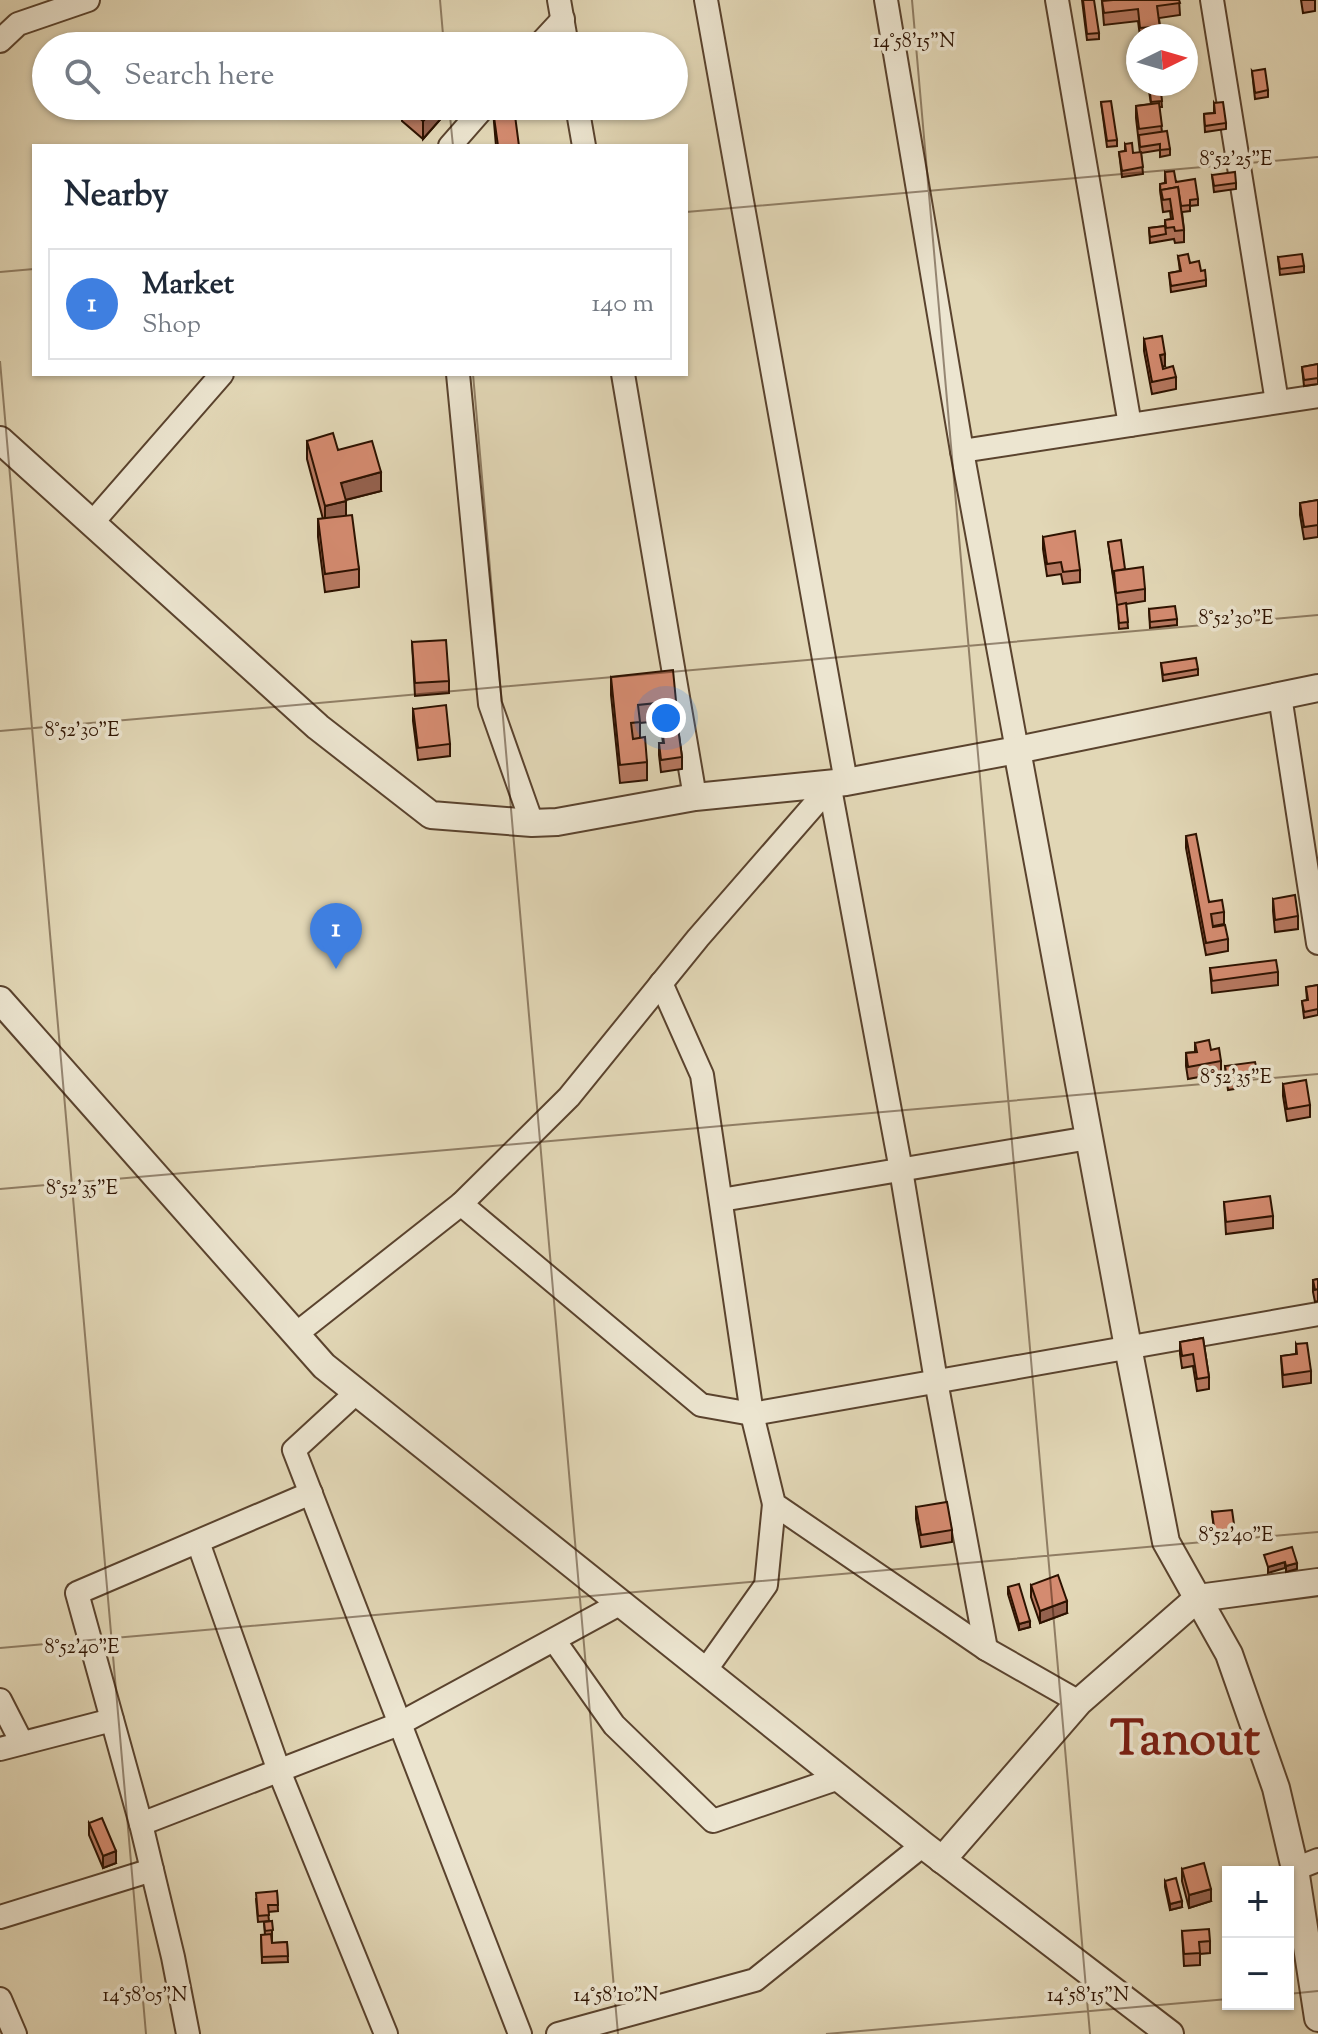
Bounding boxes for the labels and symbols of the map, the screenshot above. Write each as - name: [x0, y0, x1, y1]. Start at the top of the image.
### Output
- north arrow: [1126, 24, 1198, 96]
- text: 14°58'15"N: [873, 28, 955, 57]
- text: 8°52'25"E: [1200, 146, 1272, 175]
- text: 8°52'30"E: [1199, 605, 1273, 634]
- your location: [646, 698, 686, 738]
- text: 8°52'30"E: [45, 717, 119, 746]
- pin: 1: [310, 903, 362, 969]
- text: 8°52'35"E: [1200, 1064, 1272, 1093]
- text: 8°52'35"E: [46, 1175, 118, 1204]
- text: 8°52'40"E: [1199, 1522, 1273, 1551]
- text: 8°52'40"E: [45, 1634, 119, 1663]
- district label: Tanout: [1110, 1708, 1261, 1777]
- text: 14°58'05"N: [103, 1982, 187, 2011]
- text: 14°58'10"N: [573, 1982, 659, 2011]
- text: 14°58'15"N: [1047, 1982, 1129, 2011]

